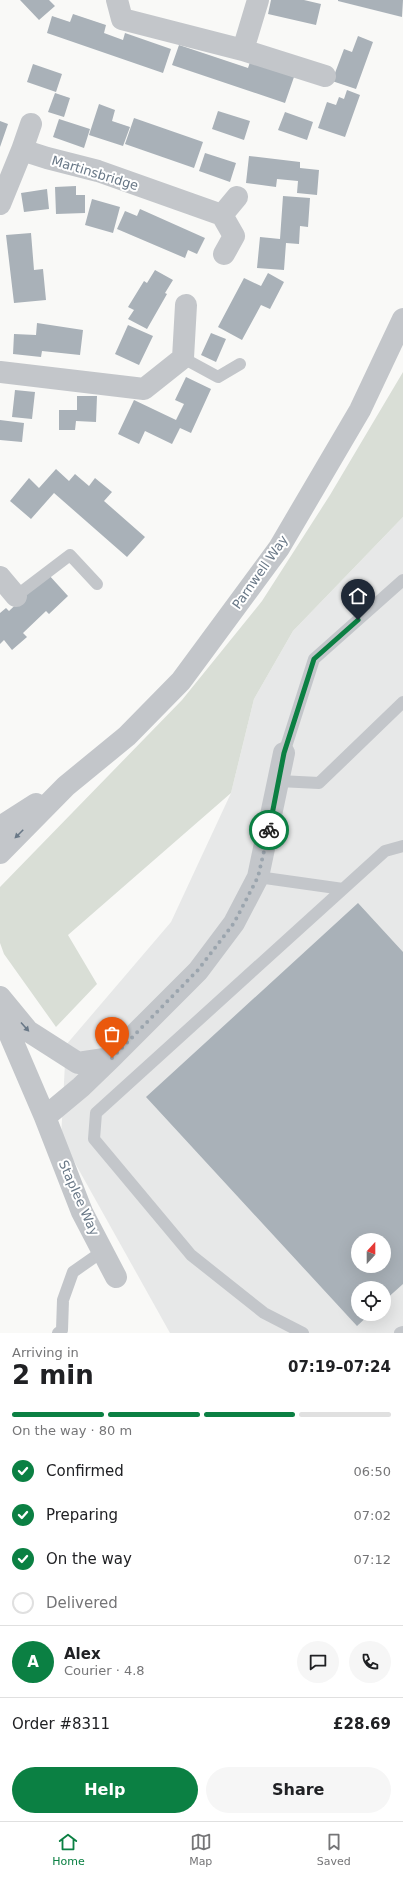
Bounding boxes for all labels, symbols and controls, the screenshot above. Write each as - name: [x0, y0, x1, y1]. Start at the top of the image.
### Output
- street label: Martinsbridge: [50, 153, 140, 193]
- street label: Parnwell Way: [229, 532, 291, 612]
- pin: [341, 579, 375, 620]
- icon: home: [347, 585, 369, 607]
- courier: [249, 810, 289, 850]
- icon: bike: [258, 819, 280, 841]
- one-way arrow: [14, 829, 24, 839]
- pin: [95, 1017, 129, 1058]
- one-way arrow: [20, 1022, 29, 1032]
- icon: bag: [101, 1023, 123, 1045]
- street label: Staplee Way: [56, 1158, 102, 1238]
- north arrow: [351, 1233, 391, 1273]
- map controls: [351, 1233, 391, 1321]
- button: locate: [351, 1281, 391, 1321]
- text: Arriving in: [12, 1345, 79, 1360]
- text: 07:19–07:24: [288, 1358, 391, 1376]
- text: 2 min: [12, 1360, 94, 1390]
- text: On the way · 80 m: [12, 1423, 132, 1438]
- icon: check: [12, 1460, 34, 1482]
- text: Confirmed: [46, 1462, 124, 1480]
- text: 06:50: [354, 1464, 391, 1479]
- icon: check: [12, 1504, 34, 1526]
- text: Preparing: [46, 1506, 118, 1524]
- text: 07:02: [354, 1508, 391, 1523]
- icon: check: [12, 1548, 34, 1570]
- text: On the way: [46, 1550, 132, 1568]
- text: 07:12: [354, 1552, 391, 1567]
- text: Delivered: [46, 1594, 118, 1612]
- button: chat: [297, 1641, 339, 1683]
- button: phone: [349, 1641, 391, 1683]
- text: Alex: [64, 1645, 101, 1663]
- text: A: [27, 1653, 39, 1671]
- text: Courier · 4.8: [64, 1663, 145, 1678]
- text: Order #8311: [12, 1715, 110, 1733]
- text: £28.69: [333, 1715, 391, 1733]
- button: Help: [12, 1767, 198, 1813]
- button: Share: [206, 1767, 391, 1813]
- tab: Home: [52, 1831, 85, 1868]
- tab: Map: [189, 1831, 212, 1868]
- tab: Saved: [317, 1831, 351, 1868]

